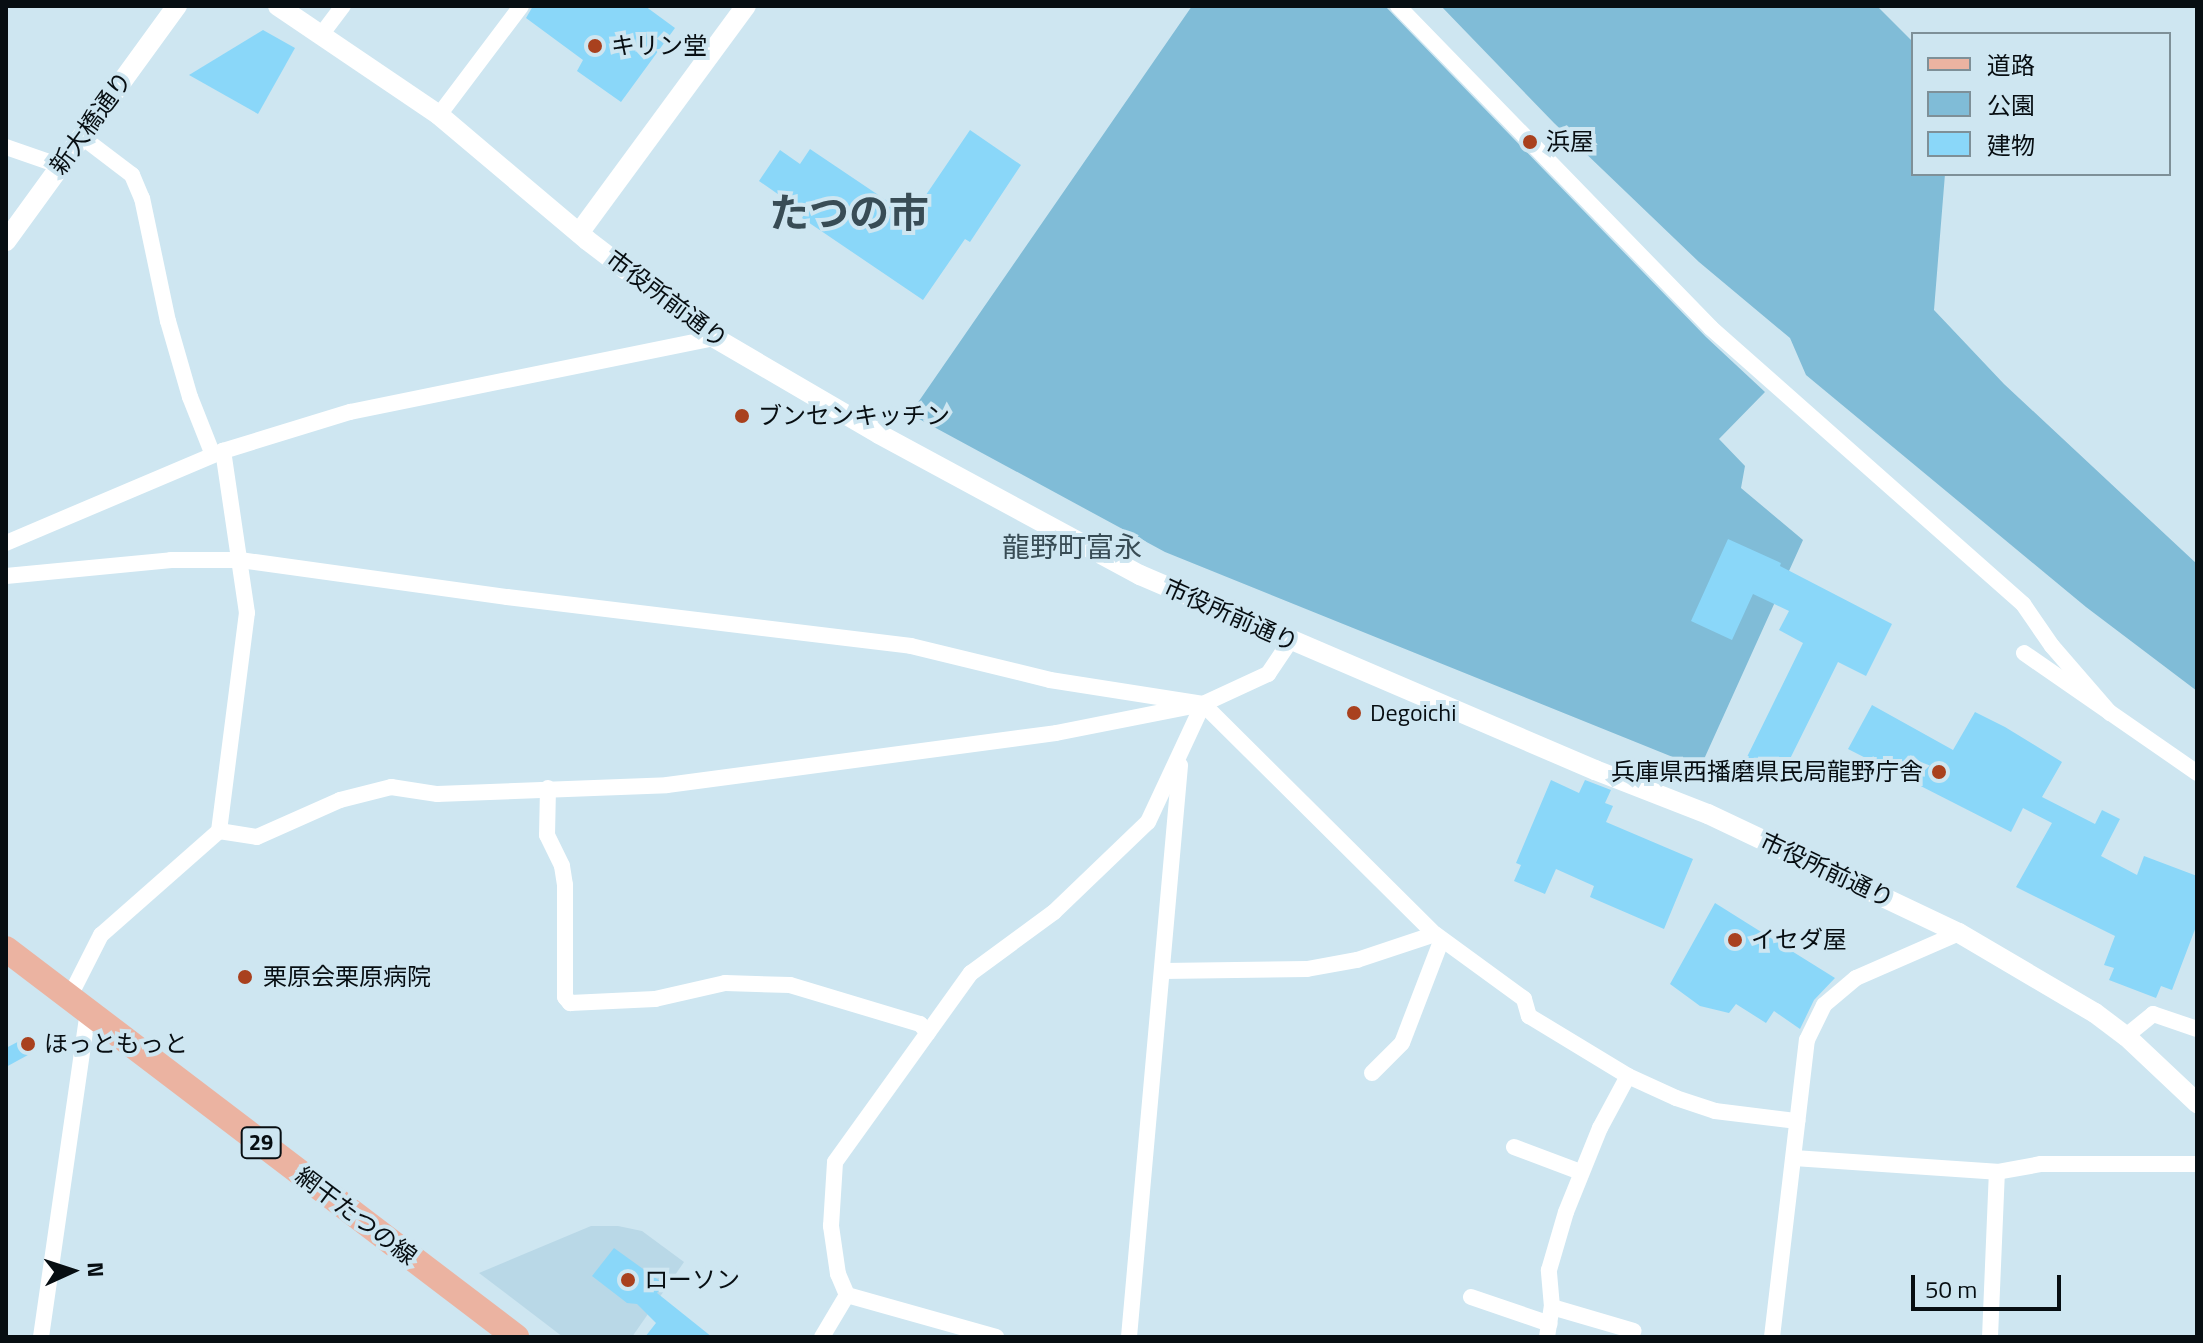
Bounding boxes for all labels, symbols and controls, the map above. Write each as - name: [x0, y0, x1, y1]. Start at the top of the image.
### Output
- place label: キリン堂: [611, 32, 707, 60]
- legend: [1911, 32, 2171, 176]
- marker: キリン堂: [586, 37, 604, 55]
- text: 道路: [1987, 47, 2035, 83]
- street label: 新大橋通り: [44, 66, 138, 180]
- text: 公園: [1987, 87, 2035, 123]
- text: 建物: [1987, 127, 2035, 163]
- place label: 浜屋: [1546, 128, 1594, 156]
- marker: 浜屋: [1521, 133, 1539, 151]
- district label: たつの市: [769, 189, 929, 237]
- street label: 市役所前通り: [601, 244, 733, 354]
- place label: ブンセンキッチン: [758, 402, 950, 430]
- marker: ブンセンキッチン: [733, 407, 751, 425]
- district label: 龍野町富永: [1002, 530, 1142, 564]
- street label: 市役所前通り: [1159, 573, 1303, 657]
- place label: Degoichi: [1370, 699, 1456, 727]
- marker: Degoichi: [1345, 704, 1363, 722]
- place label: 兵庫県西播磨県民局龍野庁舎: [1611, 758, 1923, 786]
- marker: 兵庫県西播磨県民局龍野庁舎: [1930, 763, 1948, 781]
- street label: 市役所前通り: [1756, 827, 1898, 913]
- place label: イセダ屋: [1751, 926, 1847, 954]
- marker: イセダ屋: [1726, 931, 1744, 949]
- place label: 栗原会栗原病院: [263, 963, 431, 991]
- marker: 栗原会栗原病院: [234, 966, 256, 988]
- place label: ほっともっと: [44, 1030, 188, 1058]
- marker: ほっともっと: [19, 1035, 37, 1053]
- road number: 29: [239, 1125, 283, 1161]
- street label: 網干たつの線: [290, 1161, 422, 1271]
- north arrow: [32, 1231, 112, 1311]
- scale bar: [1915, 1259, 2065, 1309]
- text: N: [79, 1261, 113, 1278]
- place label: ローソン: [644, 1266, 740, 1294]
- marker: ローソン: [619, 1271, 637, 1289]
- text: 50 m: [1925, 1271, 1977, 1307]

